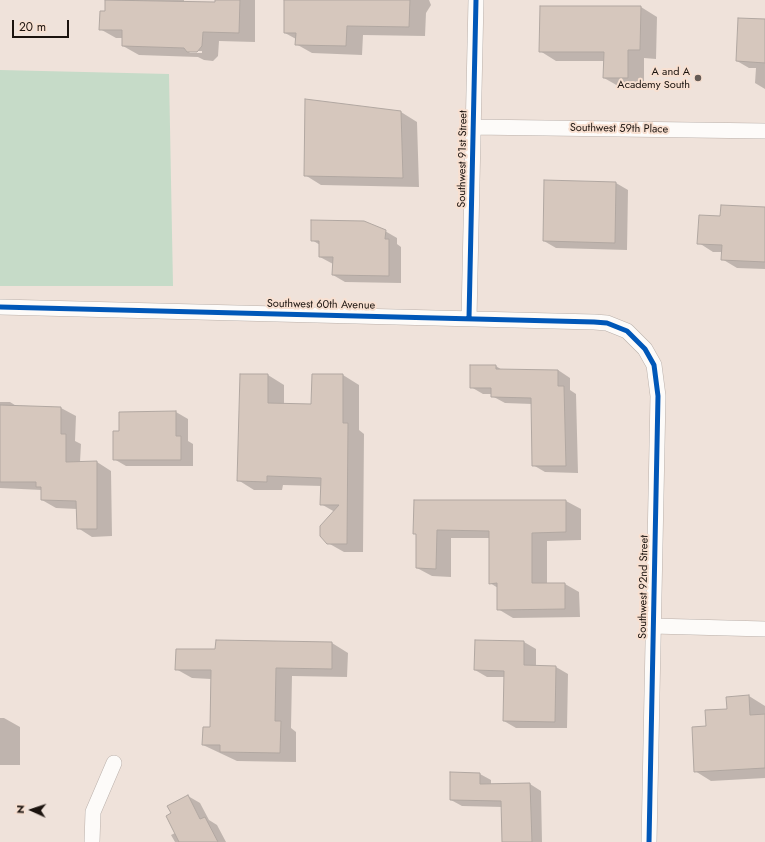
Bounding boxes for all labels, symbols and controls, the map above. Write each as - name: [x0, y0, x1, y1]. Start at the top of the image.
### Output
- scale bar: [14, 12, 71, 38]
- text: 20 m: [19, 18, 46, 36]
- place label: A and A Academy South: [617, 65, 690, 91]
- marker: A and A Academy South: [693, 73, 703, 83]
- street label: Southwest 91st Street: [456, 110, 470, 208]
- street label: Southwest 59th Place: [570, 122, 668, 136]
- street label: Southwest 60th Avenue: [267, 297, 375, 313]
- street label: Southwest 92nd Street: [636, 535, 652, 639]
- north arrow: [12, 790, 52, 830]
- text: N: [12, 805, 28, 814]

